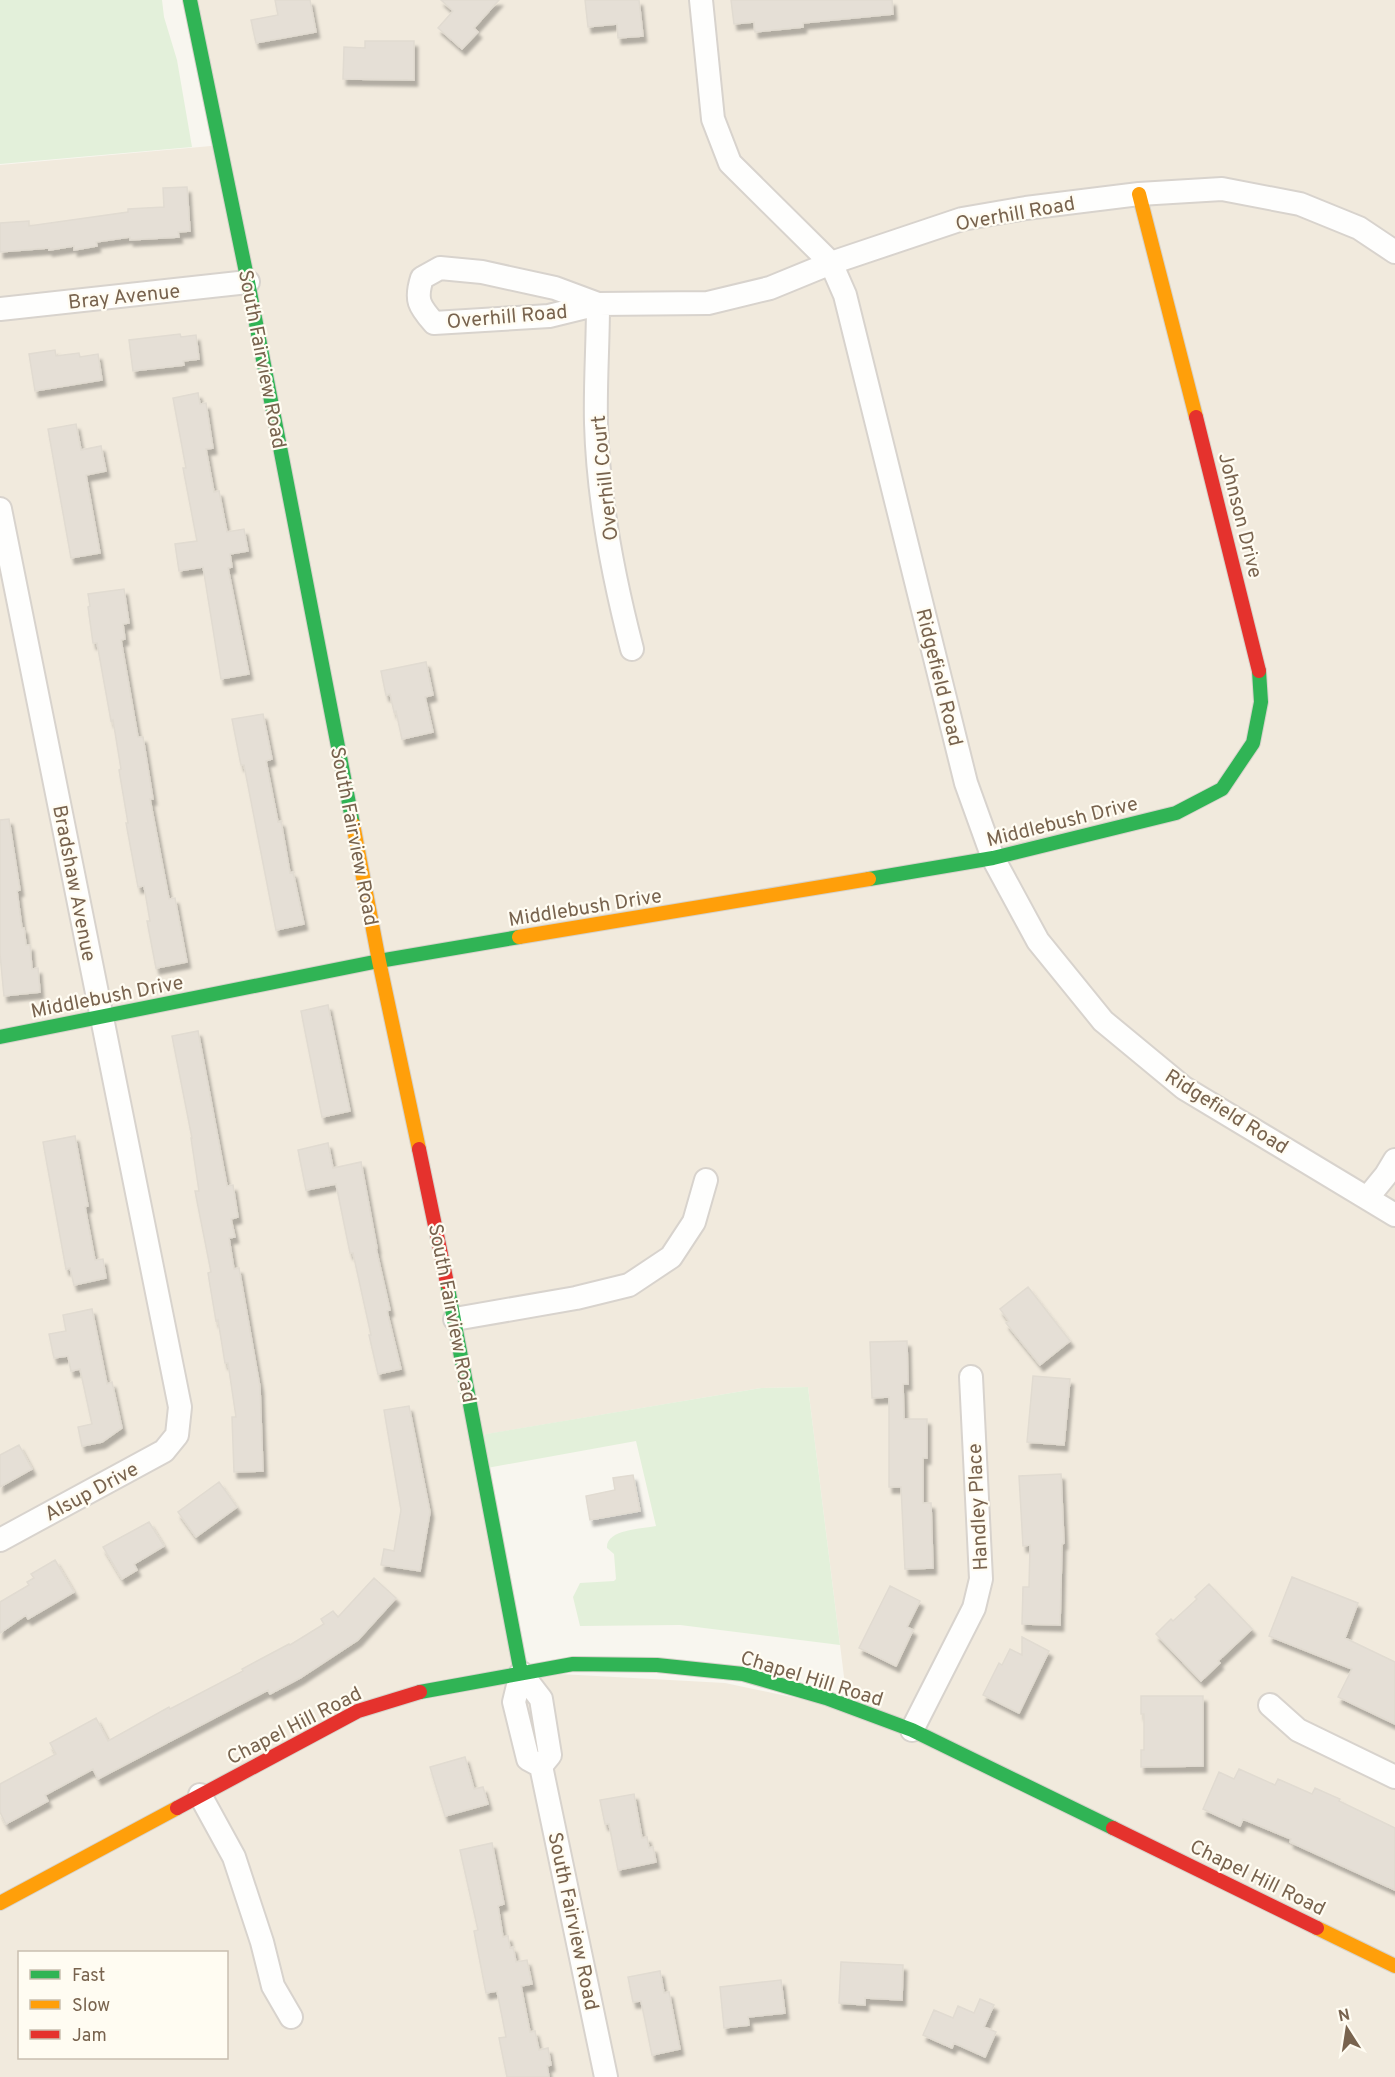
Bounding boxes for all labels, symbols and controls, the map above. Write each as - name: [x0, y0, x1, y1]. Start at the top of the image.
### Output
- street label: Overhill Road: [954, 192, 1077, 238]
- street label: South Fairview Road: [231, 268, 291, 451]
- street label: Bray Avenue: [67, 279, 181, 317]
- street label: Overhill Road: [446, 300, 569, 336]
- street label: Overhill Court: [586, 414, 626, 542]
- street label: Johnson Drive: [1211, 450, 1267, 581]
- street label: Ridgefield Road: [908, 606, 968, 749]
- street label: South Fairview Road: [323, 745, 383, 928]
- street label: Middlebush Drive: [984, 792, 1141, 854]
- street label: Bradshaw Avenue: [45, 803, 101, 964]
- street label: Middlebush Drive: [507, 884, 664, 934]
- street label: Middlebush Drive: [29, 970, 186, 1026]
- street label: Ridgefield Road: [1159, 1064, 1293, 1161]
- street label: South Fairview Road: [421, 1222, 481, 1405]
- street label: Handley Place: [963, 1443, 995, 1571]
- street label: Alsup Drive: [40, 1457, 143, 1528]
- street label: Chapel Hill Road: [737, 1646, 886, 1714]
- street label: Chapel Hill Road: [223, 1682, 367, 1772]
- street label: South Fairview Road: [540, 1830, 604, 2013]
- street label: Chapel Hill Road: [1185, 1835, 1329, 1923]
- legend: [18, 1951, 228, 2059]
- text: Fast: [72, 1965, 105, 1988]
- text: Slow: [72, 1995, 110, 2018]
- north arrow: [1317, 1999, 1377, 2059]
- text: N: [1337, 2005, 1352, 2027]
- text: Jam: [72, 2025, 107, 2048]

